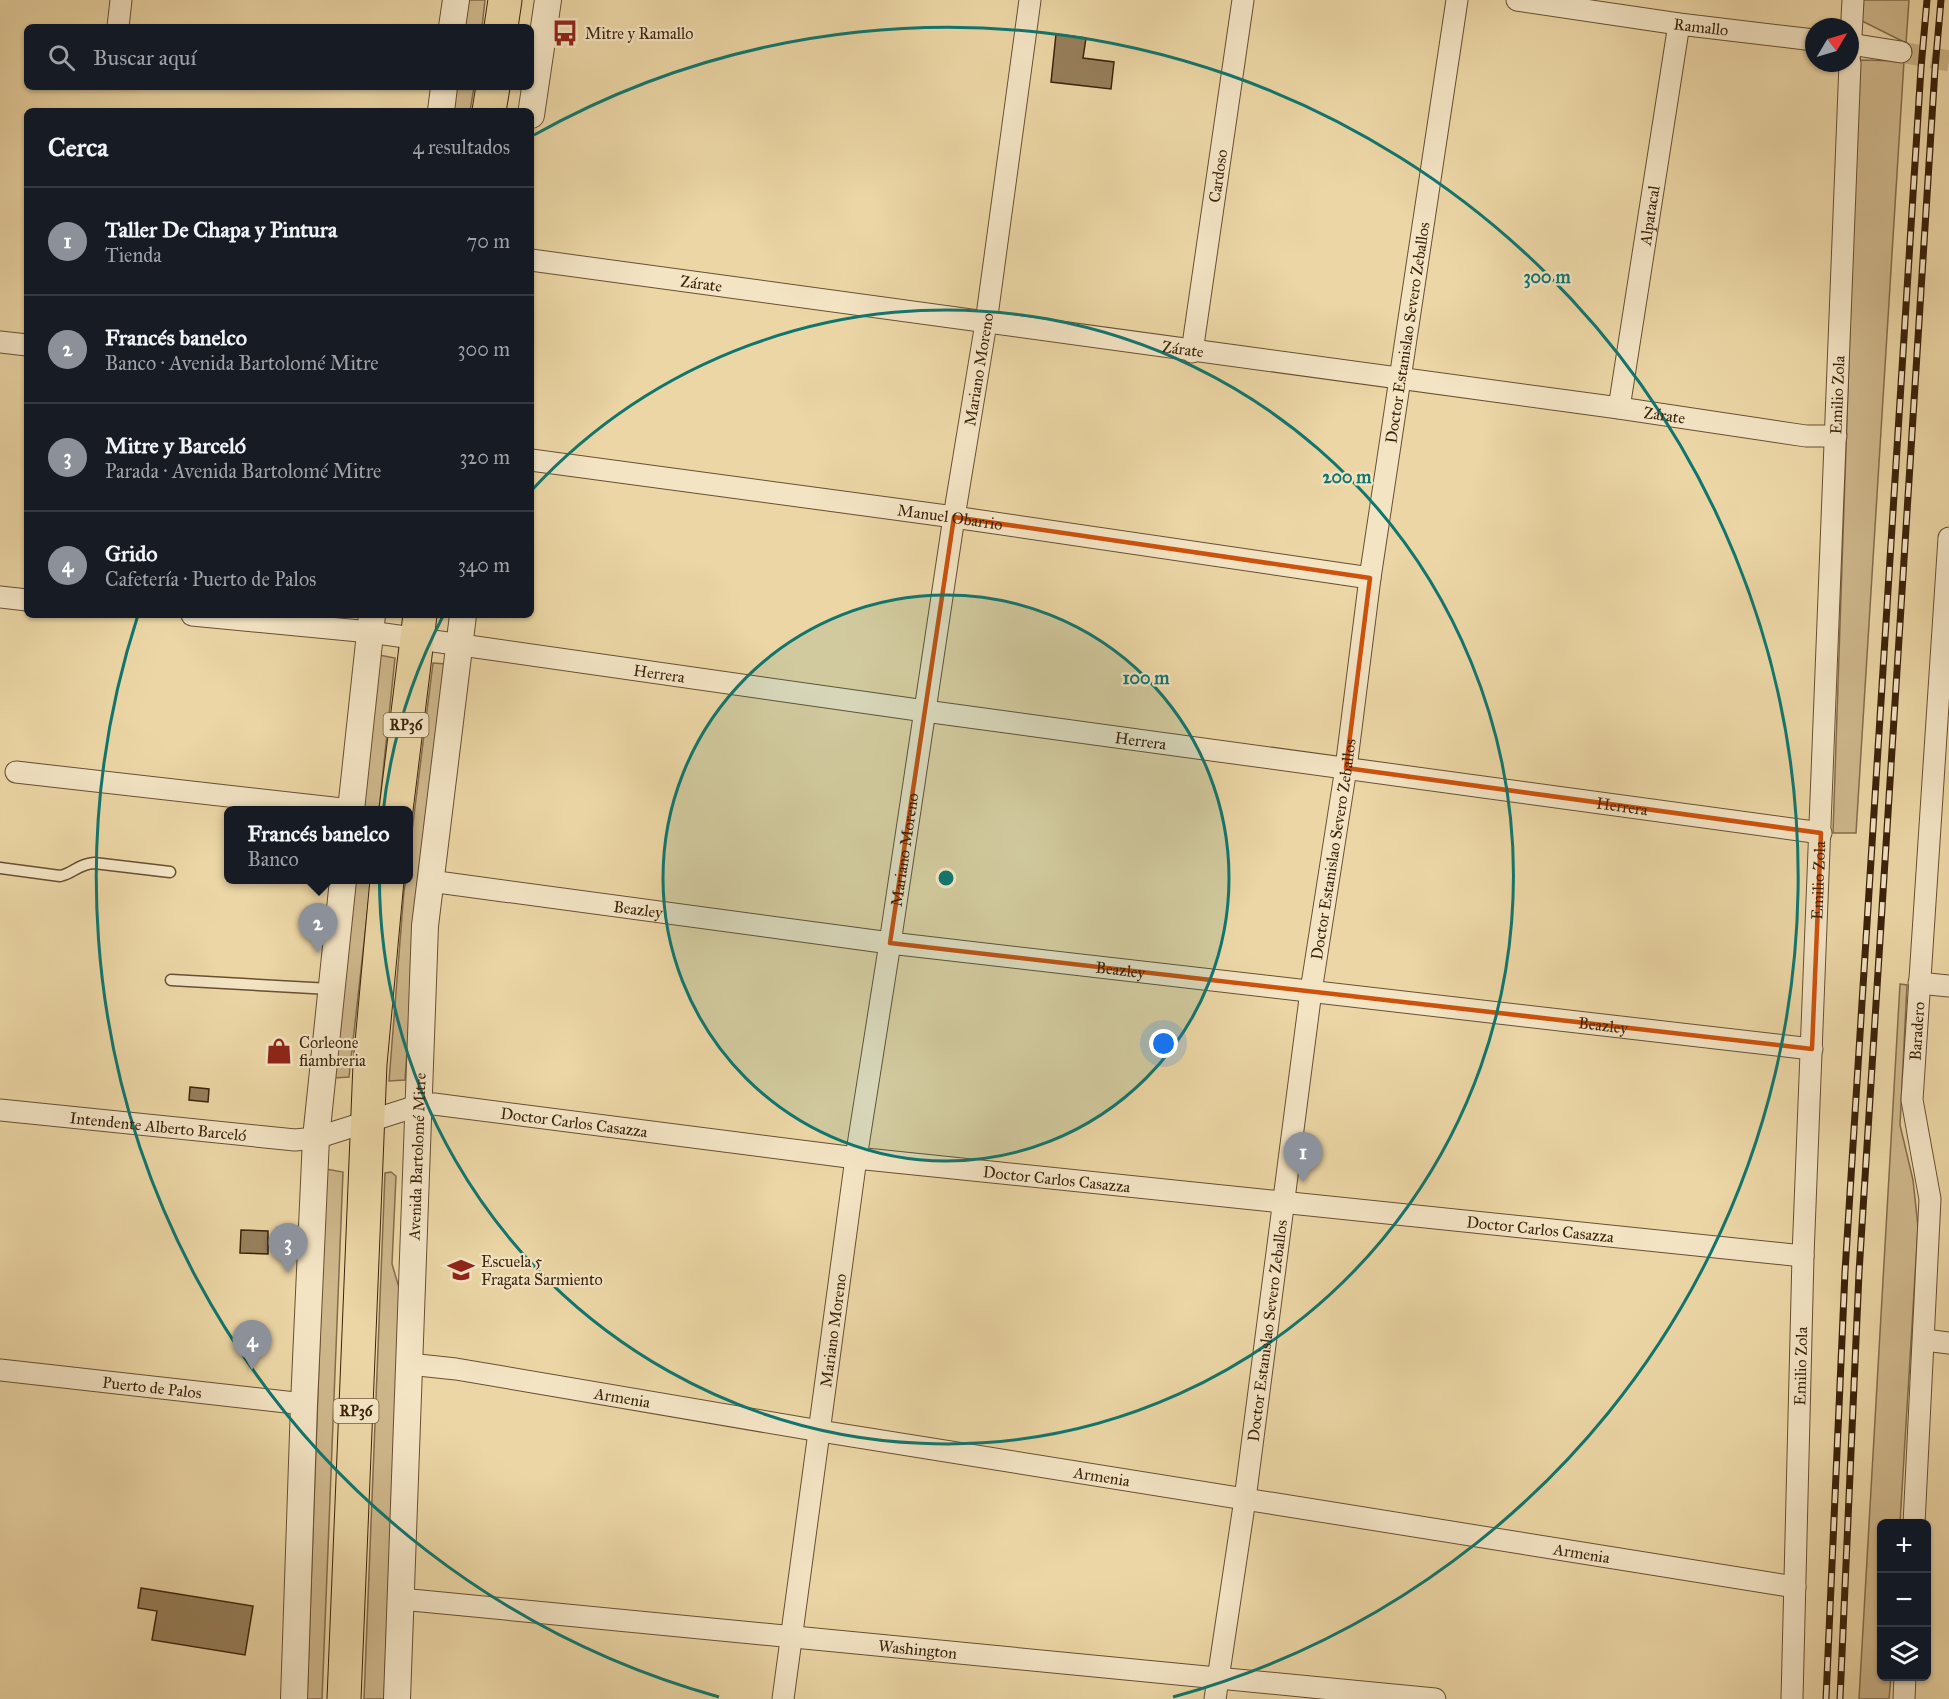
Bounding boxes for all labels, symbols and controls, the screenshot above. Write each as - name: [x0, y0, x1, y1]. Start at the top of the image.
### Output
- street label: Ramallo: [1673, 14, 1730, 39]
- bus stop icon: Mitre y Ramallo: [550, 18, 580, 48]
- north arrow: [1805, 18, 1859, 72]
- search box: [24, 24, 534, 90]
- place label: Mitre y Ramallo: [585, 24, 693, 43]
- icon: search: [45, 41, 78, 74]
- text: Buscar aquí: [93, 44, 196, 71]
- text: Cerca: [48, 131, 108, 163]
- text: 4 resultados: [412, 135, 510, 159]
- street label: Cardoso: [1204, 148, 1231, 204]
- street label: Alpatacal: [1635, 183, 1663, 248]
- text: Taller De Chapa y Pintura: [105, 216, 337, 243]
- street label: Doctor Estanislao Severo Zeballos: [1381, 220, 1433, 444]
- text: 1: [64, 229, 71, 253]
- text: 70 m: [467, 229, 510, 253]
- text: Tienda: [105, 243, 162, 267]
- text: 300 m: [1523, 266, 1571, 289]
- street label: Zárate: [679, 271, 724, 295]
- street label: Mariano Moreno: [960, 311, 997, 427]
- text: Francés banelco: [105, 324, 247, 351]
- street label: Zárate: [1161, 336, 1205, 361]
- text: 2: [63, 337, 72, 361]
- text: 300 m: [458, 337, 510, 361]
- text: Banco · Avenida Bartolomé Mitre: [105, 351, 379, 375]
- street label: Emilio Zola: [1826, 355, 1848, 435]
- street label: Zárate: [1642, 402, 1687, 427]
- text: Mitre y Barceló: [105, 432, 246, 459]
- text: 3: [64, 445, 72, 469]
- text: 320 m: [459, 445, 510, 469]
- text: Parada · Avenida Bartolomé Mitre: [105, 459, 381, 483]
- text: 200 m: [1323, 466, 1372, 488]
- street label: Manuel Obarrio: [896, 500, 1004, 534]
- text: Grido: [105, 540, 158, 567]
- text: 4: [62, 553, 73, 577]
- text: 340 m: [458, 553, 510, 577]
- text: Cafetería · Puerto de Palos: [105, 567, 316, 591]
- street label: Herrera: [632, 660, 686, 686]
- text: 100 m: [1123, 667, 1170, 689]
- road number: RP36: [384, 713, 428, 737]
- street label: Herrera: [1114, 727, 1168, 753]
- street label: Doctor Estanislao Severo Zeballos: [1307, 737, 1359, 961]
- street label: Mariano Moreno: [886, 792, 922, 908]
- street label: Herrera: [1595, 793, 1649, 819]
- popup: [224, 806, 413, 884]
- text: Francés banelco: [248, 820, 389, 847]
- street label: Emilio Zola: [1807, 840, 1829, 920]
- text: Banco: [248, 847, 299, 871]
- centre of rings: [936, 868, 956, 888]
- street label: Beazley: [612, 896, 665, 922]
- pin: 2: [298, 904, 338, 953]
- street label: Beazley: [1095, 957, 1147, 982]
- street label: Baradero: [1905, 1001, 1928, 1061]
- street label: Beazley: [1577, 1013, 1629, 1037]
- your location: [1149, 1029, 1178, 1058]
- place label: Corleone fiambreria: [299, 1033, 366, 1070]
- shop icon: Corleone fiambreria: [264, 1036, 294, 1066]
- street label: Avenida Bartolomé Mitre: [404, 1072, 429, 1241]
- street label: Doctor Carlos Casazza: [500, 1103, 649, 1141]
- street label: Intendente Alberto Barceló: [69, 1108, 247, 1145]
- pin: 1: [1284, 1132, 1322, 1182]
- street label: Doctor Carlos Casazza: [982, 1162, 1132, 1196]
- street label: Doctor Carlos Casazza: [1466, 1212, 1615, 1246]
- street label: Doctor Estanislao Severo Zeballos: [1243, 1218, 1291, 1443]
- pin: 3: [268, 1224, 308, 1273]
- place label: Escuela 5 Fragata Sarmiento: [481, 1252, 603, 1290]
- school or university icon: Escuela 5 Fragata Sarmiento: [446, 1255, 476, 1285]
- street label: Mariano Moreno: [816, 1272, 850, 1388]
- pin: 4: [232, 1320, 272, 1370]
- street label: Emilio Zola: [1790, 1326, 1811, 1406]
- street label: Puerto de Palos: [101, 1372, 203, 1402]
- street label: Armenia: [592, 1383, 652, 1411]
- road number: RP36: [334, 1399, 378, 1423]
- street label: Armenia: [1071, 1462, 1132, 1490]
- map controls: [1877, 1519, 1931, 1681]
- button: +: [1877, 1519, 1931, 1573]
- street label: Armenia: [1551, 1539, 1612, 1567]
- button: −: [1877, 1573, 1931, 1627]
- button: layers: [1877, 1627, 1931, 1681]
- street label: Washington: [877, 1636, 958, 1662]

